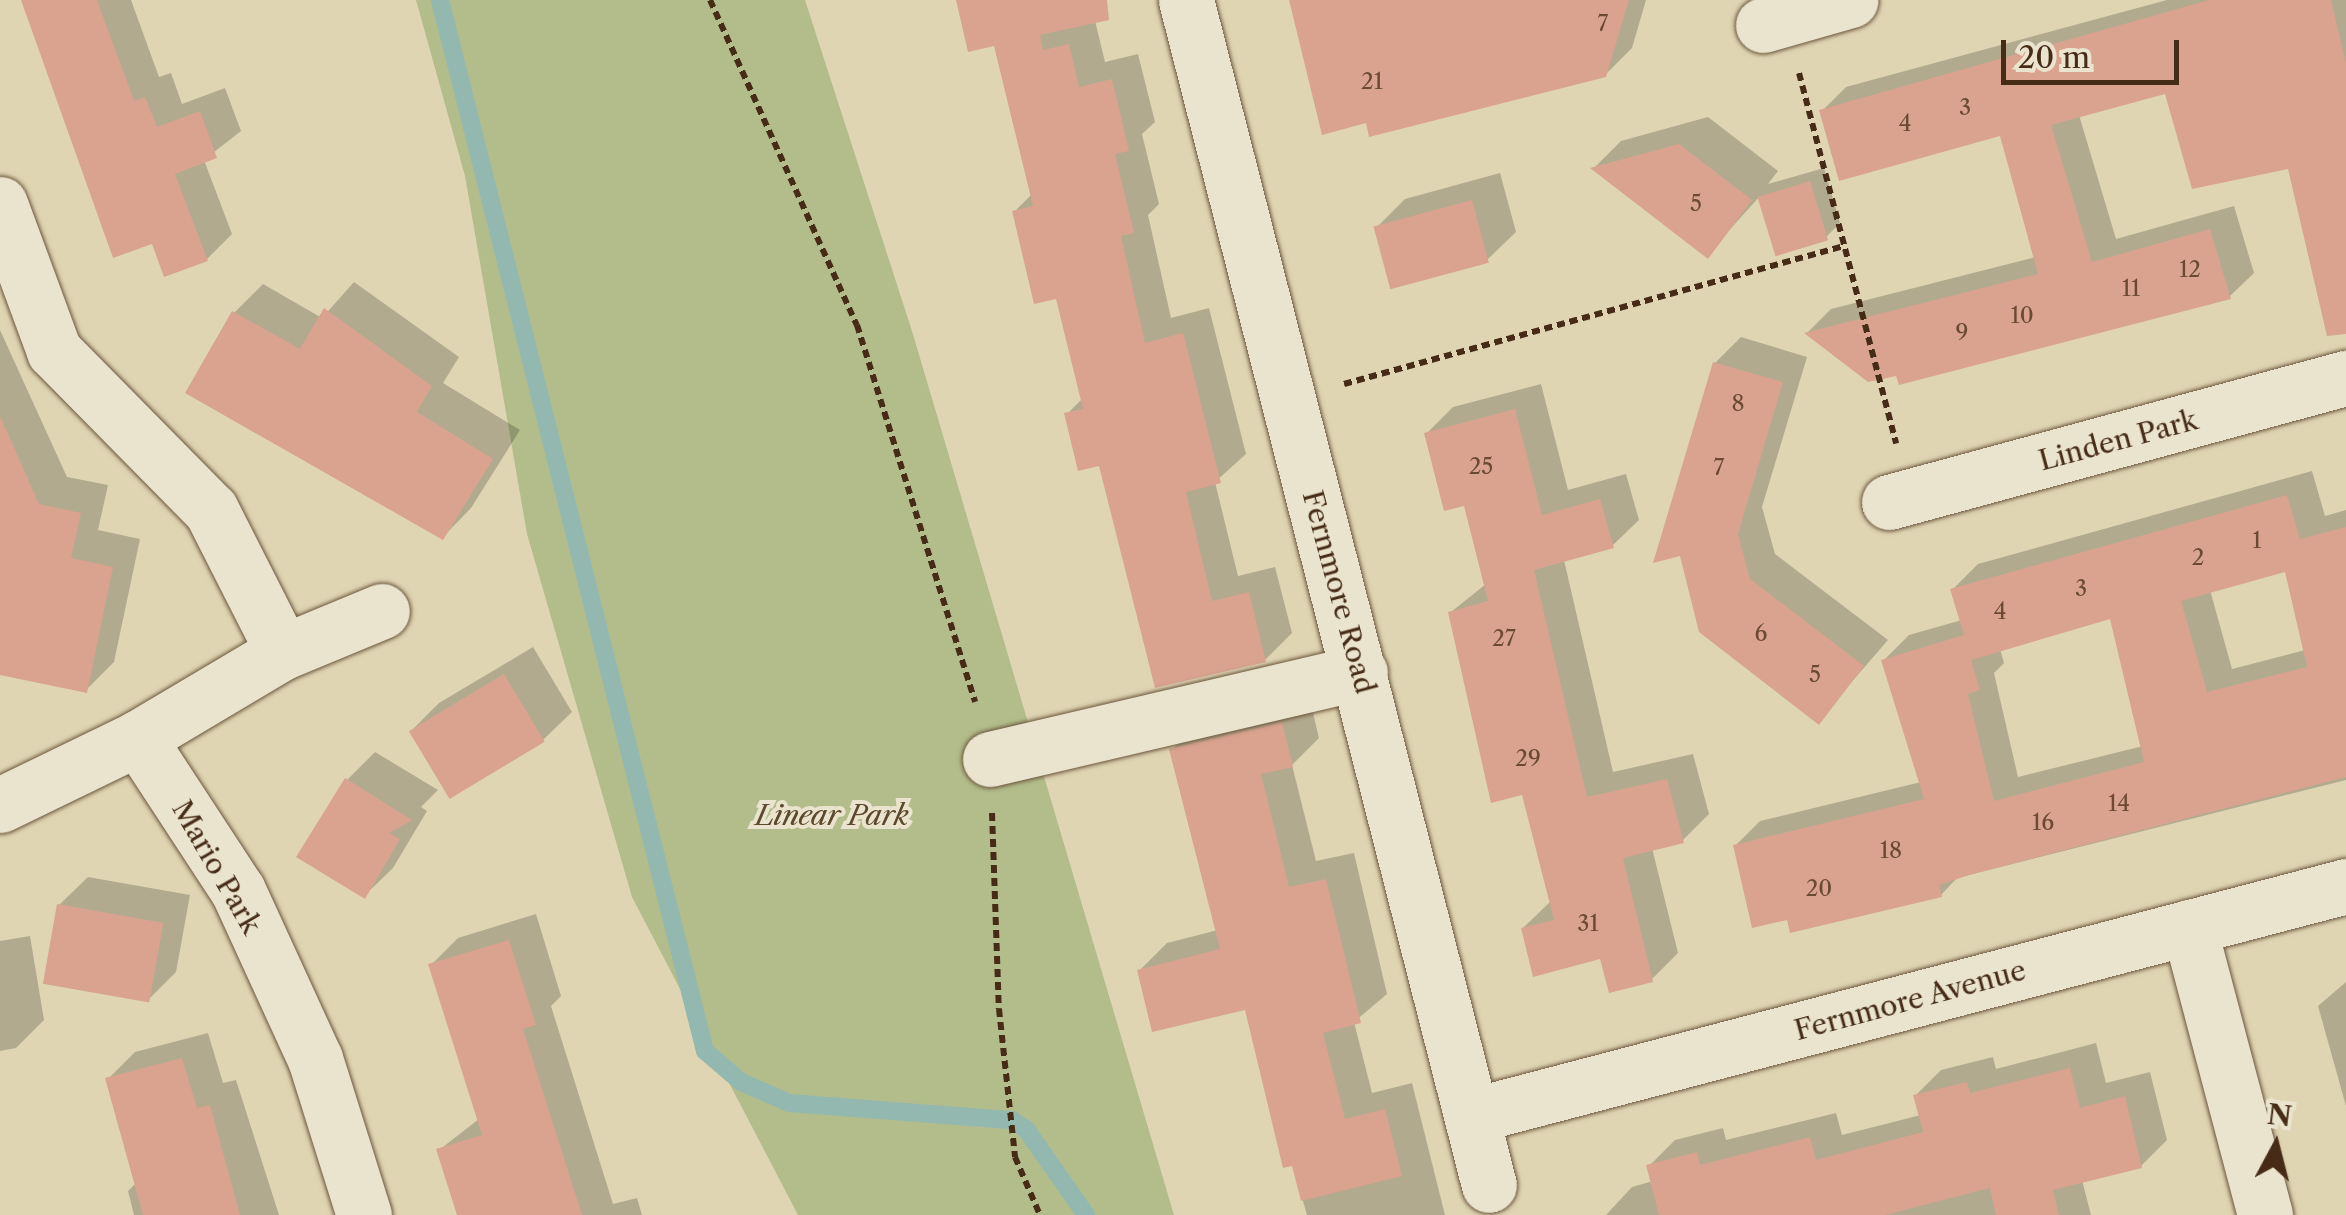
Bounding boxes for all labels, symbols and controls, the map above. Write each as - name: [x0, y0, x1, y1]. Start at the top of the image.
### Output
- house number: 7: [1598, 11, 1608, 37]
- scale bar: [2006, 20, 2184, 82]
- text: 20 m: [2018, 39, 2090, 76]
- house number: 21: [1361, 69, 1383, 95]
- house number: 3: [1959, 95, 1971, 121]
- house number: 4: [1899, 111, 1911, 137]
- house number: 5: [1690, 191, 1702, 217]
- house number: 12: [2179, 257, 2201, 283]
- house number: 11: [2122, 276, 2140, 302]
- house number: 10: [2010, 303, 2034, 329]
- house number: 9: [1956, 320, 1968, 346]
- house number: 8: [1731, 391, 1745, 417]
- street label: Linden Park: [2035, 403, 2201, 477]
- house number: 25: [1469, 454, 1493, 480]
- house number: 7: [1714, 455, 1724, 481]
- street label: Fernmore Road: [1296, 487, 1382, 697]
- house number: 1: [2252, 528, 2262, 554]
- house number: 2: [2192, 545, 2204, 571]
- house number: 3: [2075, 576, 2087, 602]
- house number: 4: [1994, 599, 2006, 625]
- house number: 6: [1755, 621, 1767, 647]
- house number: 27: [1492, 626, 1516, 652]
- house number: 5: [1809, 662, 1821, 688]
- house number: 29: [1515, 746, 1541, 772]
- house number: 14: [2108, 791, 2130, 817]
- street label: Mario Park: [165, 794, 269, 940]
- park label: Linear Park: [755, 798, 909, 832]
- house number: 16: [2032, 810, 2054, 836]
- house number: 18: [1880, 838, 1902, 864]
- house number: 20: [1806, 876, 1832, 902]
- house number: 31: [1577, 911, 1599, 937]
- street label: Fernmore Avenue: [1790, 953, 2030, 1047]
- north arrow: [2226, 1095, 2326, 1195]
- text: N: [2266, 1097, 2294, 1134]

